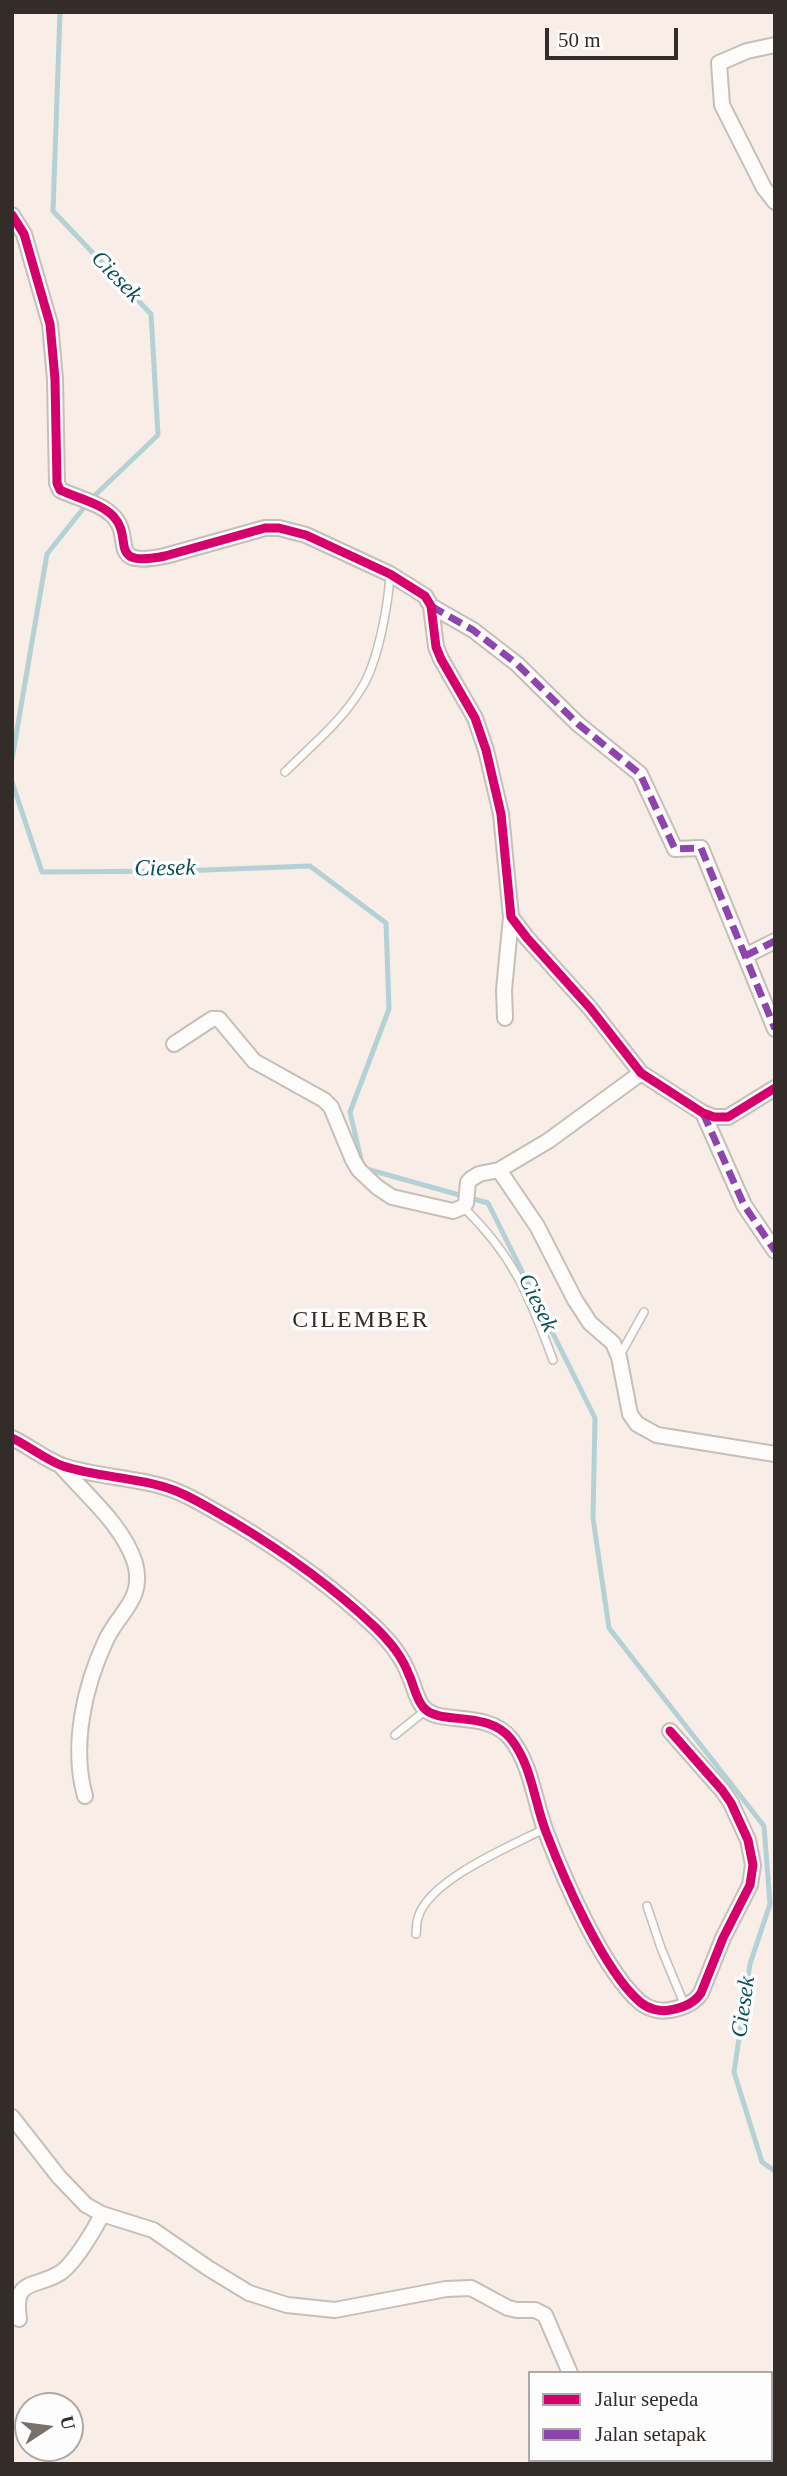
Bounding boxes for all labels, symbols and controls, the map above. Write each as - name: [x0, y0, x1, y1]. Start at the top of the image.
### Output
- scale bar: [549, 14, 682, 58]
- text: 50 m: [558, 28, 601, 52]
- water label: Ciesek: [85, 245, 147, 309]
- water label: Ciesek: [134, 855, 196, 883]
- water label: Ciesek: [511, 1269, 563, 1337]
- district label: CILEMBER: [293, 1307, 429, 1335]
- water label: Ciesek: [726, 1975, 762, 2039]
- legend: [528, 2371, 773, 2462]
- text: Jalur sepeda: [595, 2387, 698, 2411]
- north arrow: [14, 2392, 84, 2462]
- text: U: [56, 2414, 80, 2432]
- text: Jalan setapak: [595, 2422, 706, 2446]

